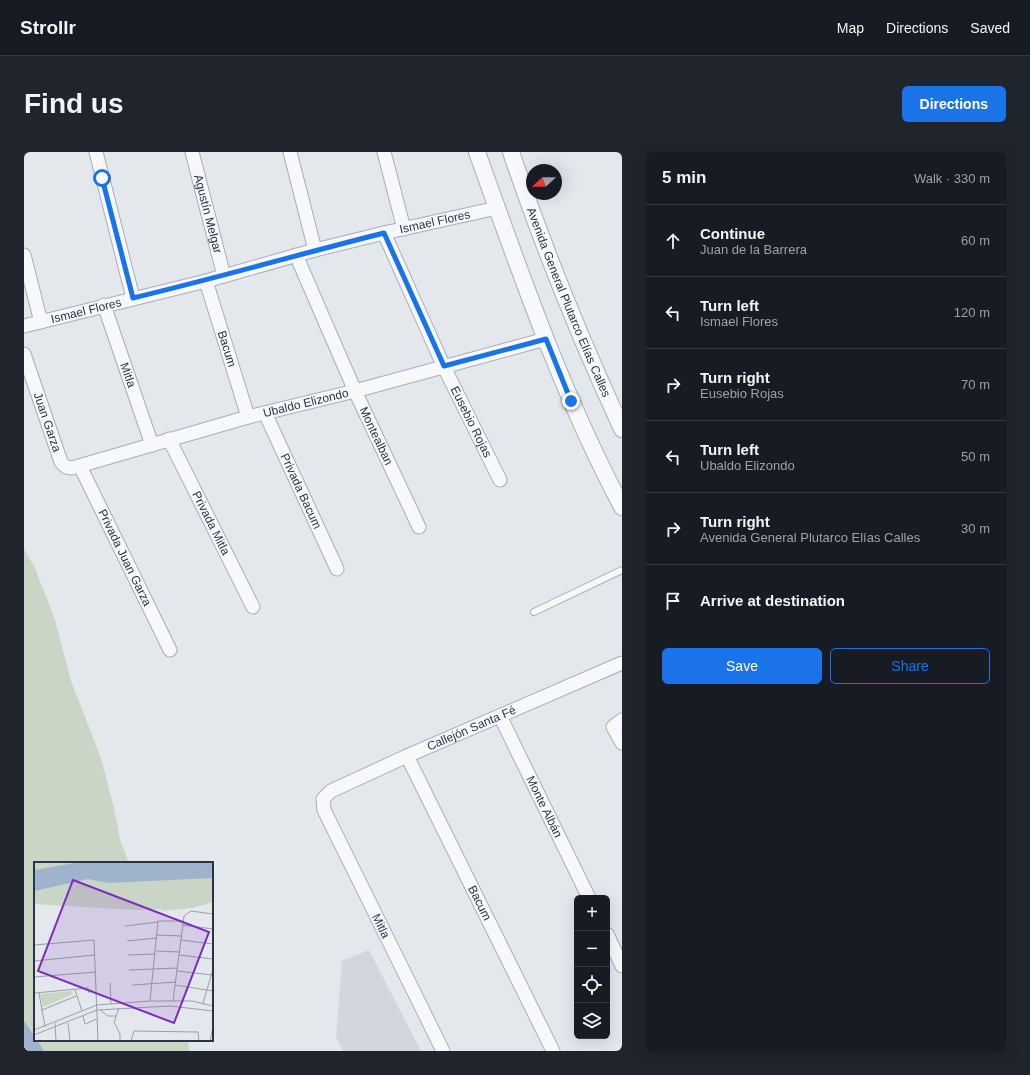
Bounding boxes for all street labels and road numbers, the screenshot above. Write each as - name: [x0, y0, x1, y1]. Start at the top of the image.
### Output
- street label: Agustín Melgar: [191, 173, 225, 255]
- street label: Avenida General Plutarco Elías Calles: [524, 206, 614, 399]
- street label: Ismael Flores: [398, 207, 472, 236]
- street label: Ismael Flores: [49, 295, 123, 326]
- street label: Bacum: [215, 329, 239, 369]
- street label: Mitla: [117, 361, 139, 390]
- street label: Eusebio Rojas: [448, 384, 495, 460]
- street label: Ubaldo Elizondo: [262, 386, 350, 420]
- street label: Juan Garza: [31, 390, 64, 454]
- street label: Montealban: [356, 405, 396, 467]
- street label: Privada Bacum: [278, 451, 324, 531]
- street label: Privada Mitla: [189, 489, 233, 558]
- street label: Privada Juan Garza: [95, 507, 155, 609]
- street label: Callejón Santa Fé: [425, 703, 518, 754]
- street label: Monte Albán: [523, 774, 565, 840]
- street label: Bacum: [465, 883, 494, 923]
- street label: Mitla: [369, 912, 393, 941]

